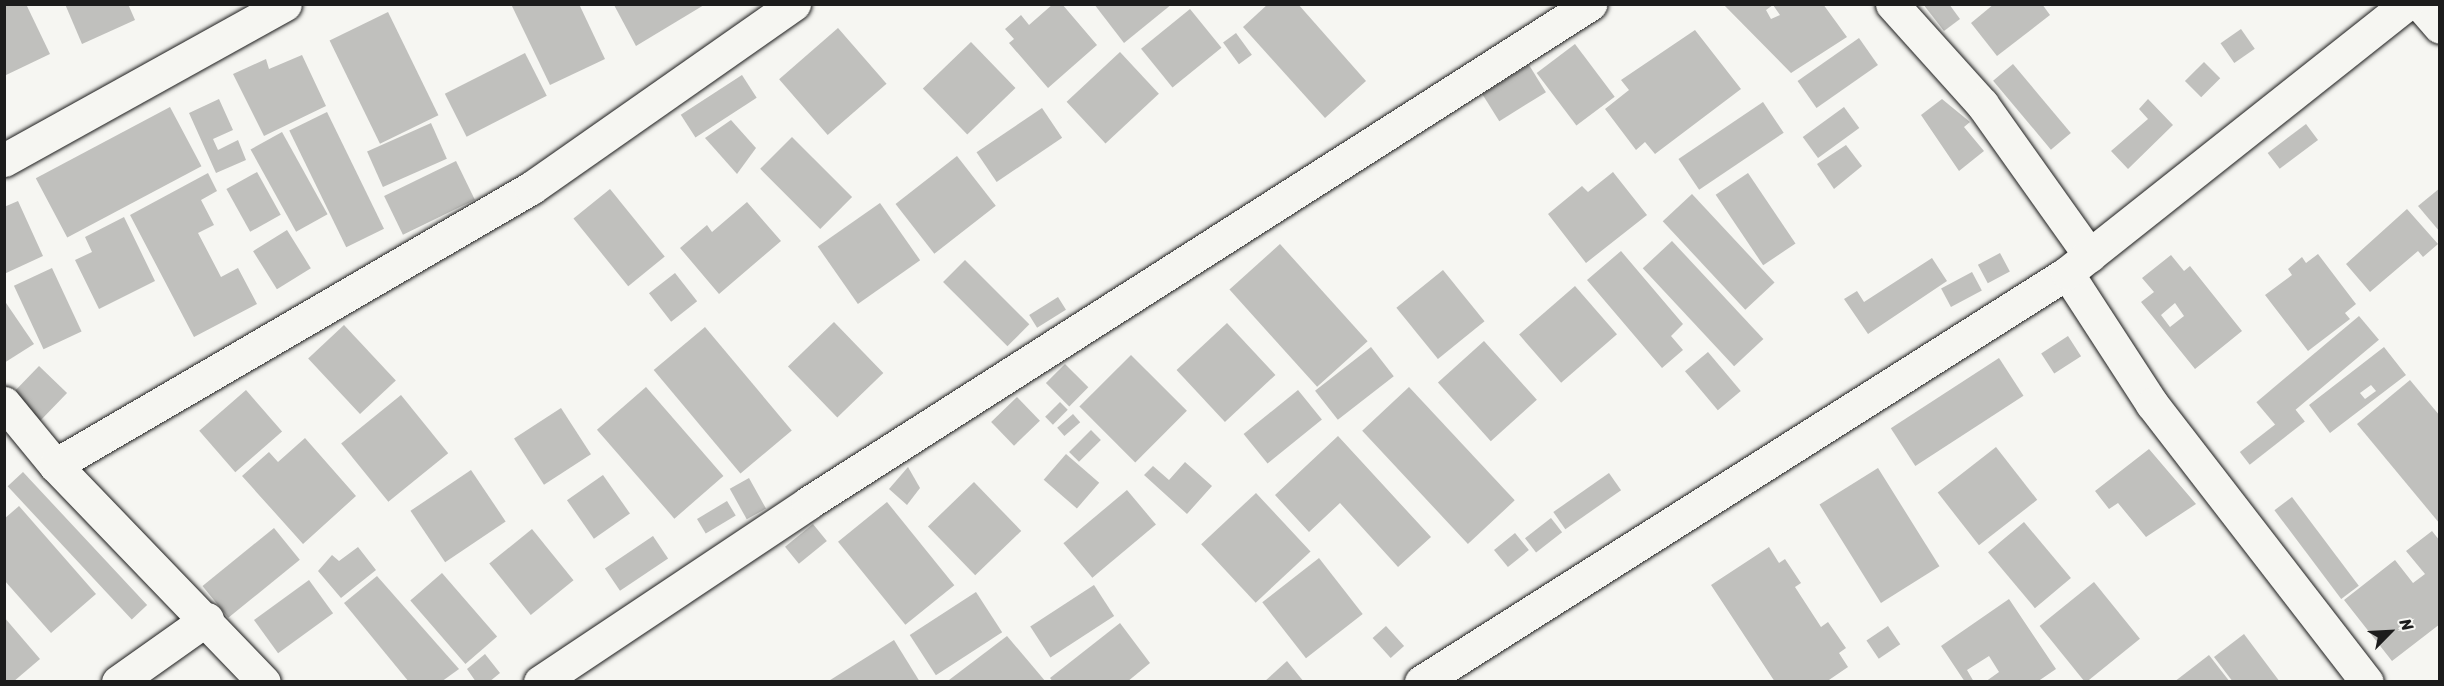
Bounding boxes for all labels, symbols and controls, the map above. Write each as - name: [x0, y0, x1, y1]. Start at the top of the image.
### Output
- north arrow: [2360, 602, 2420, 662]
- text: N: [2391, 614, 2422, 635]

